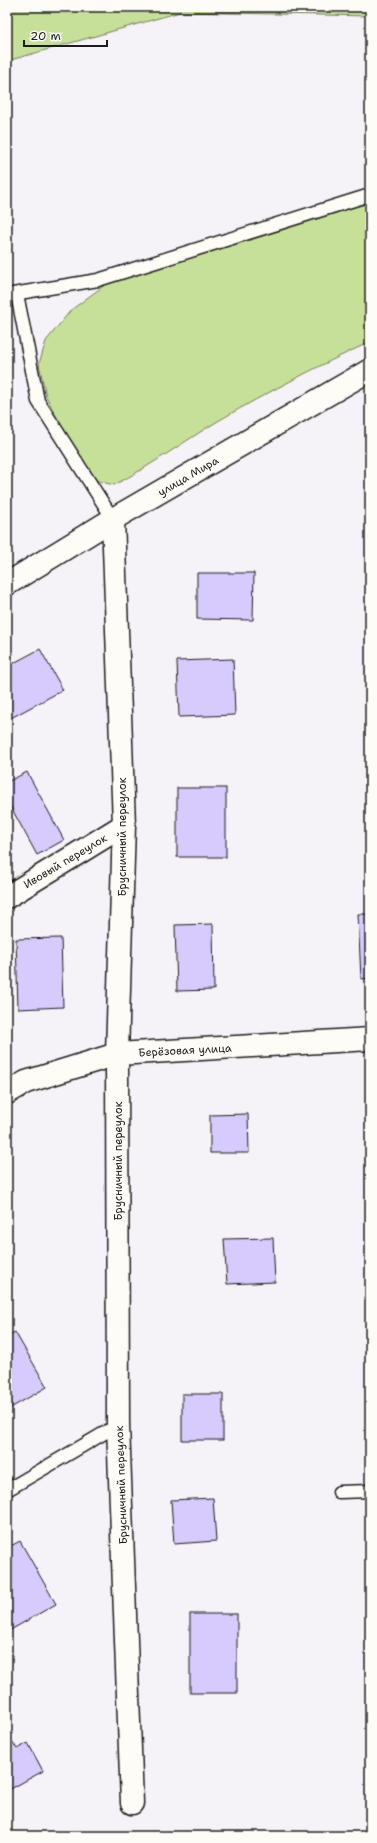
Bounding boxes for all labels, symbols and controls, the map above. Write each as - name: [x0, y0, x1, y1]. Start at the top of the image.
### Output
- scale bar: [24, 22, 107, 48]
- text: 20 m: [30, 28, 61, 44]
- street label: улица Мира: [155, 453, 221, 500]
- street label: Брусничный переулок: [115, 777, 130, 897]
- street label: Ивовый переулок: [21, 831, 110, 892]
- street label: Берёзовая улица: [138, 1041, 232, 1060]
- street label: Брусничный переулок: [111, 1101, 126, 1221]
- street label: Брусничный переулок: [112, 1425, 131, 1545]

